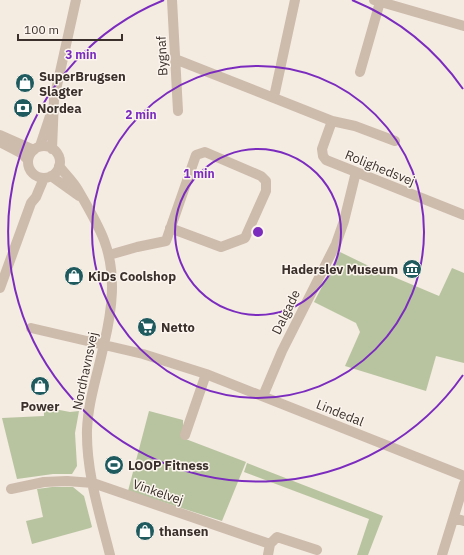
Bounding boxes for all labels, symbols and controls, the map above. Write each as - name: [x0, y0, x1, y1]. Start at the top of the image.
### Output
- scale bar: [18, 16, 122, 42]
- text: 100 m: [24, 22, 59, 37]
- street label: Bygnaf: [152, 36, 172, 76]
- text: 3 min: [65, 47, 97, 62]
- place label: SuperBrugsen Slagter: [39, 68, 126, 100]
- shop icon: SuperBrugsen Slagter: [14, 72, 36, 94]
- bank icon: Nordea: [12, 97, 34, 119]
- place label: Nordea: [37, 100, 82, 117]
- text: 2 min: [125, 107, 157, 122]
- street label: Rolighedsvej: [343, 146, 417, 190]
- text: 1 min: [183, 166, 215, 181]
- centre of rings: [251, 225, 265, 239]
- museum icon: Haderslev Museum: [401, 258, 423, 280]
- place label: Haderslev Museum: [281, 261, 398, 278]
- shop icon: KiDs Coolshop: [63, 265, 85, 287]
- place label: KiDs Coolshop: [88, 268, 176, 285]
- street label: Dalgade: [268, 287, 304, 337]
- supermarket icon: Netto: [136, 316, 158, 338]
- place label: Netto: [161, 319, 195, 336]
- street label: Nordhavnsvej: [68, 330, 102, 412]
- shop icon: Power: [29, 375, 51, 397]
- street label: Lindedal: [314, 396, 367, 430]
- place label: Power: [21, 398, 59, 415]
- sports icon: LOOP Fitness: [103, 454, 125, 476]
- place label: LOOP Fitness: [128, 457, 209, 474]
- street label: Vinkelvej: [130, 475, 186, 509]
- shop icon: thansen: [134, 520, 156, 542]
- place label: thansen: [159, 523, 208, 540]

